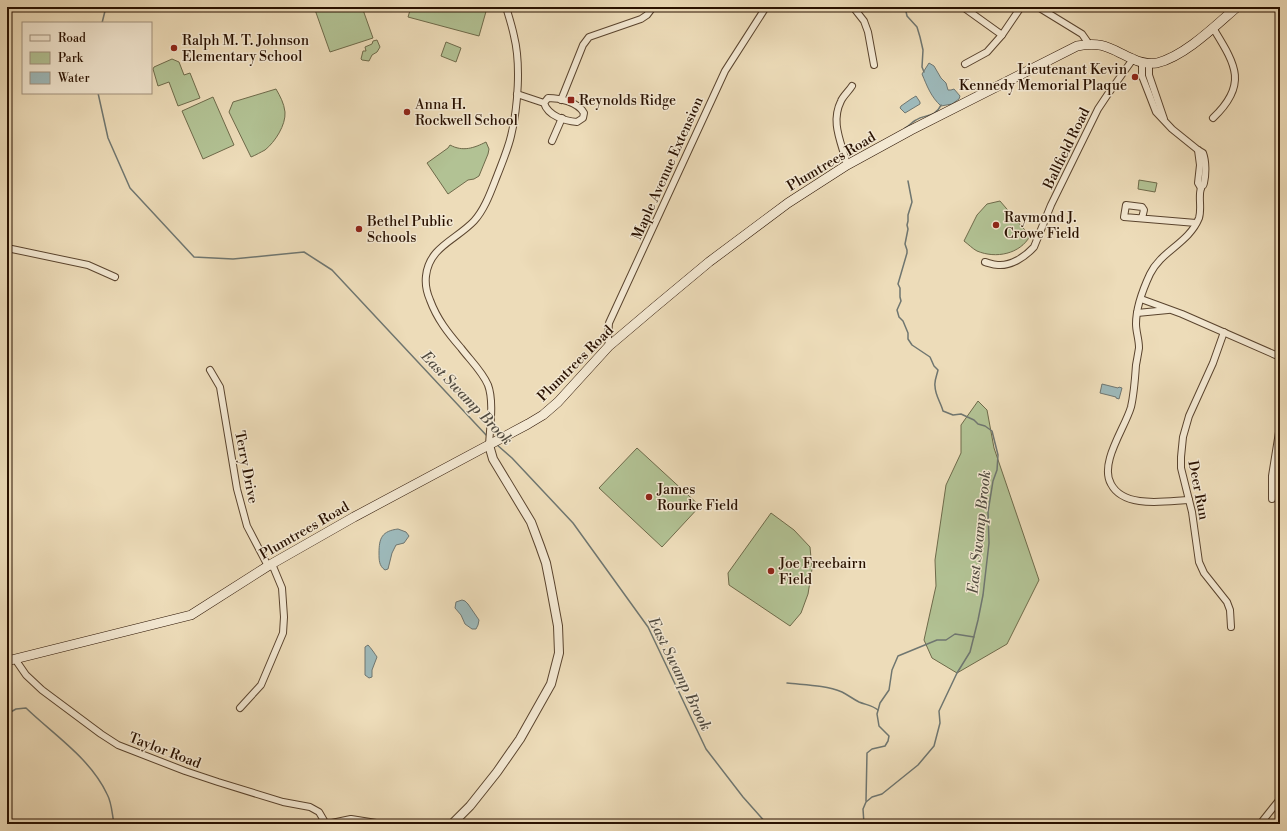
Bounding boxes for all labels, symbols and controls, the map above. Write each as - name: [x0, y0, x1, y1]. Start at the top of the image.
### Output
- legend: [22, 22, 152, 94]
- text: Road: [58, 31, 86, 46]
- place label: Ralph M. T. Johnson Elementary School: [182, 32, 310, 66]
- marker: Ralph M. T. Johnson Elementary School: [169, 43, 179, 53]
- text: Park: [58, 51, 84, 66]
- place label: Lieutenant Kevin Kennedy Memorial Plaque: [959, 61, 1128, 95]
- text: Water: [57, 71, 90, 86]
- marker: Lieutenant Kevin Kennedy Memorial Plaque: [1130, 72, 1140, 82]
- place label: Reynolds Ridge: [579, 92, 676, 110]
- street label: Maple Avenue Extension: [628, 94, 708, 243]
- marker: Reynolds Ridge: [566, 95, 576, 105]
- place label: Anna H. Rockwell School: [414, 96, 518, 130]
- street label: Ballfield Road: [1039, 105, 1094, 193]
- marker: Anna H. Rockwell School: [402, 107, 412, 117]
- street label: Plumtrees Road: [784, 128, 879, 195]
- place label: Raymond J. Crowe Field: [1004, 209, 1080, 243]
- place label: Bethel Public Schools: [366, 213, 453, 247]
- marker: Raymond J. Crowe Field: [991, 220, 1001, 230]
- marker: Bethel Public Schools: [354, 224, 364, 234]
- street label: Plumtrees Road: [534, 322, 618, 406]
- water label: East Swamp Brook: [416, 346, 517, 450]
- street label: Terry Drive: [230, 429, 262, 505]
- street label: Deer Run: [1183, 459, 1213, 522]
- water label: East Swamp Brook: [963, 469, 995, 596]
- place label: James Rourke Field: [656, 481, 738, 515]
- marker: James Rourke Field: [644, 492, 654, 502]
- street label: Plumtrees Road: [256, 498, 353, 564]
- place label: Joe Freebairn Field: [778, 555, 867, 589]
- marker: Joe Freebairn Field: [766, 566, 776, 576]
- water label: East Swamp Brook: [643, 614, 715, 734]
- street label: Taylor Road: [126, 729, 203, 773]

